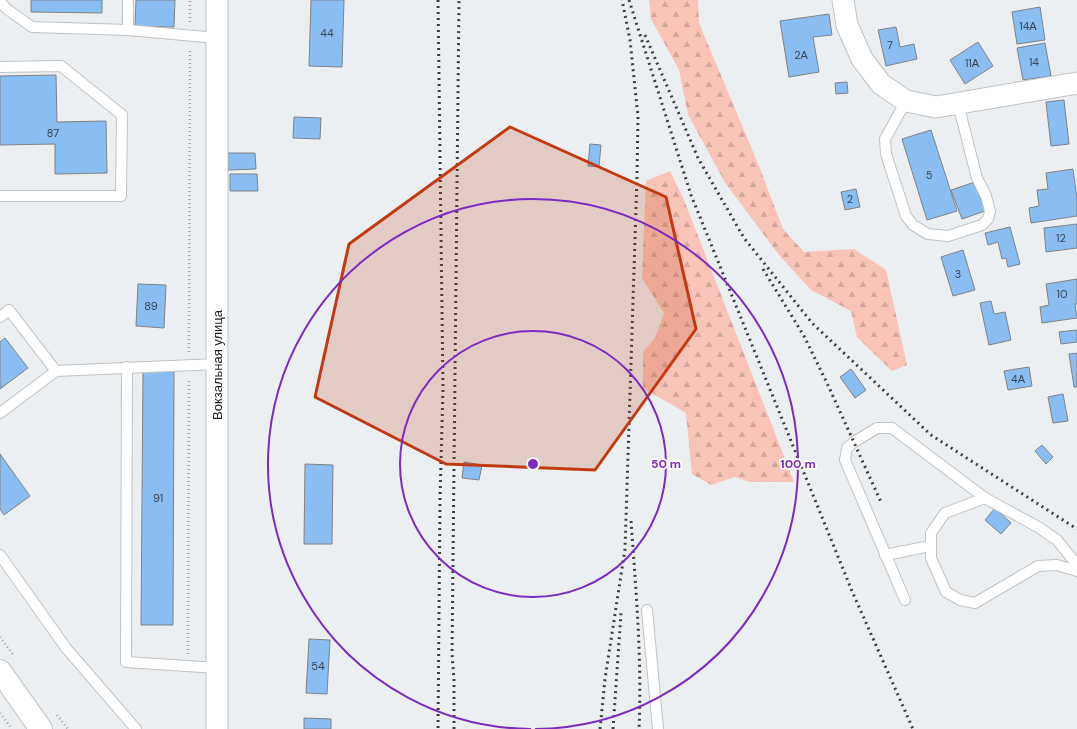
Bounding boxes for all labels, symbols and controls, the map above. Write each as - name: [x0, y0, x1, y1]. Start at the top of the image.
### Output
- house number: 14А: [1019, 19, 1037, 33]
- house number: 44: [320, 26, 334, 40]
- house number: 7: [887, 38, 893, 52]
- house number: 2А: [794, 48, 808, 62]
- house number: 14: [1029, 55, 1039, 69]
- house number: 11А: [965, 56, 980, 70]
- house number: 87: [47, 126, 59, 140]
- house number: 5: [926, 168, 933, 182]
- house number: 2: [847, 192, 853, 206]
- house number: 12: [1056, 231, 1066, 245]
- house number: 3: [955, 267, 961, 281]
- house number: 10: [1057, 287, 1067, 301]
- house number: 89: [144, 299, 158, 313]
- street label: Вокзальная улица: [209, 309, 226, 420]
- house number: 4А: [1011, 372, 1026, 386]
- text: 50 m: [651, 456, 681, 472]
- text: 100 m: [780, 456, 816, 472]
- centre of rings: [526, 457, 540, 471]
- house number: 91: [153, 491, 163, 505]
- house number: 54: [311, 659, 325, 673]

